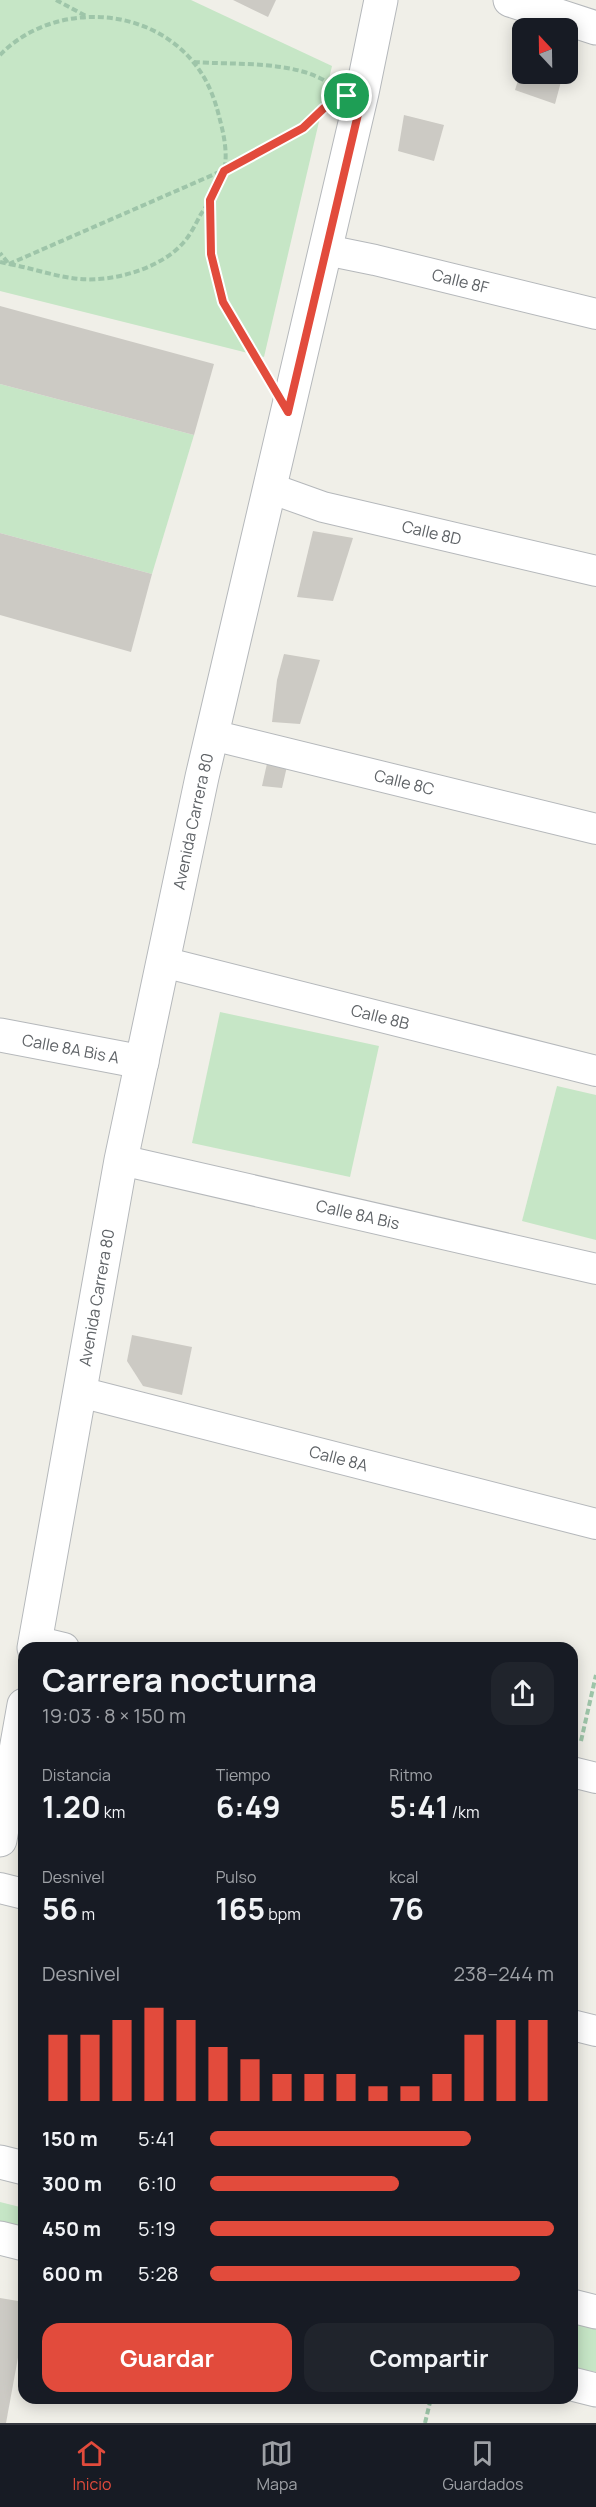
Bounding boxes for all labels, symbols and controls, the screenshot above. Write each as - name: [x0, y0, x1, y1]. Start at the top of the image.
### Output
- north arrow: [512, 18, 578, 84]
- map controls: [512, 18, 578, 84]
- pin: [321, 70, 372, 121]
- icon: arrive: [330, 79, 363, 112]
- street label: Calle 8F: [430, 263, 491, 298]
- street label: Calle 8D: [400, 515, 464, 550]
- street label: Avenida Carrera 80: [168, 751, 218, 891]
- street label: Calle 8C: [372, 764, 437, 800]
- street label: Calle 8B: [349, 999, 412, 1035]
- street label: Calle 8A Bis A: [20, 1028, 121, 1068]
- street label: Calle 8A Bis: [314, 1194, 402, 1235]
- street label: Avenida Carrera 80: [73, 1227, 120, 1368]
- street label: Calle 8A: [307, 1440, 370, 1476]
- text: Carrera nocturna: [42, 1657, 317, 1702]
- button: share: [491, 1662, 554, 1725]
- text: 19:03 · 8 × 150 m: [42, 1702, 186, 1729]
- text: Distancia: [42, 1764, 111, 1786]
- text: Tiempo: [216, 1764, 271, 1786]
- text: Ritmo: [389, 1764, 433, 1786]
- text: 1.20: [42, 1786, 101, 1827]
- text: 6:49: [216, 1786, 281, 1827]
- text: 5:41: [389, 1786, 449, 1827]
- text: km: [101, 1801, 125, 1823]
- text: /km: [449, 1801, 480, 1823]
- text: Desnivel: [42, 1866, 105, 1888]
- text: Pulso: [216, 1866, 256, 1888]
- text: kcal: [389, 1866, 419, 1888]
- text: 56: [42, 1888, 78, 1929]
- text: 165: [216, 1888, 265, 1929]
- text: 76: [389, 1888, 424, 1929]
- text: m: [78, 1903, 95, 1925]
- text: bpm: [265, 1903, 301, 1925]
- text: Desnivel: [42, 1960, 120, 1987]
- text: 238–244 m: [453, 1960, 554, 1987]
- text: 150 m: [42, 2125, 98, 2152]
- text: 5:41: [138, 2125, 175, 2152]
- text: 300 m: [42, 2170, 102, 2197]
- text: 6:10: [138, 2170, 176, 2197]
- text: 450 m: [42, 2215, 101, 2242]
- text: 5:19: [138, 2215, 176, 2242]
- text: 600 m: [42, 2260, 103, 2287]
- text: 5:28: [138, 2260, 179, 2287]
- button: Guardar: [42, 2323, 292, 2392]
- button: Compartir: [304, 2323, 554, 2392]
- tab: Inicio: [73, 2437, 111, 2495]
- tab: Mapa: [257, 2437, 297, 2495]
- tab: Guardados: [442, 2437, 523, 2495]

